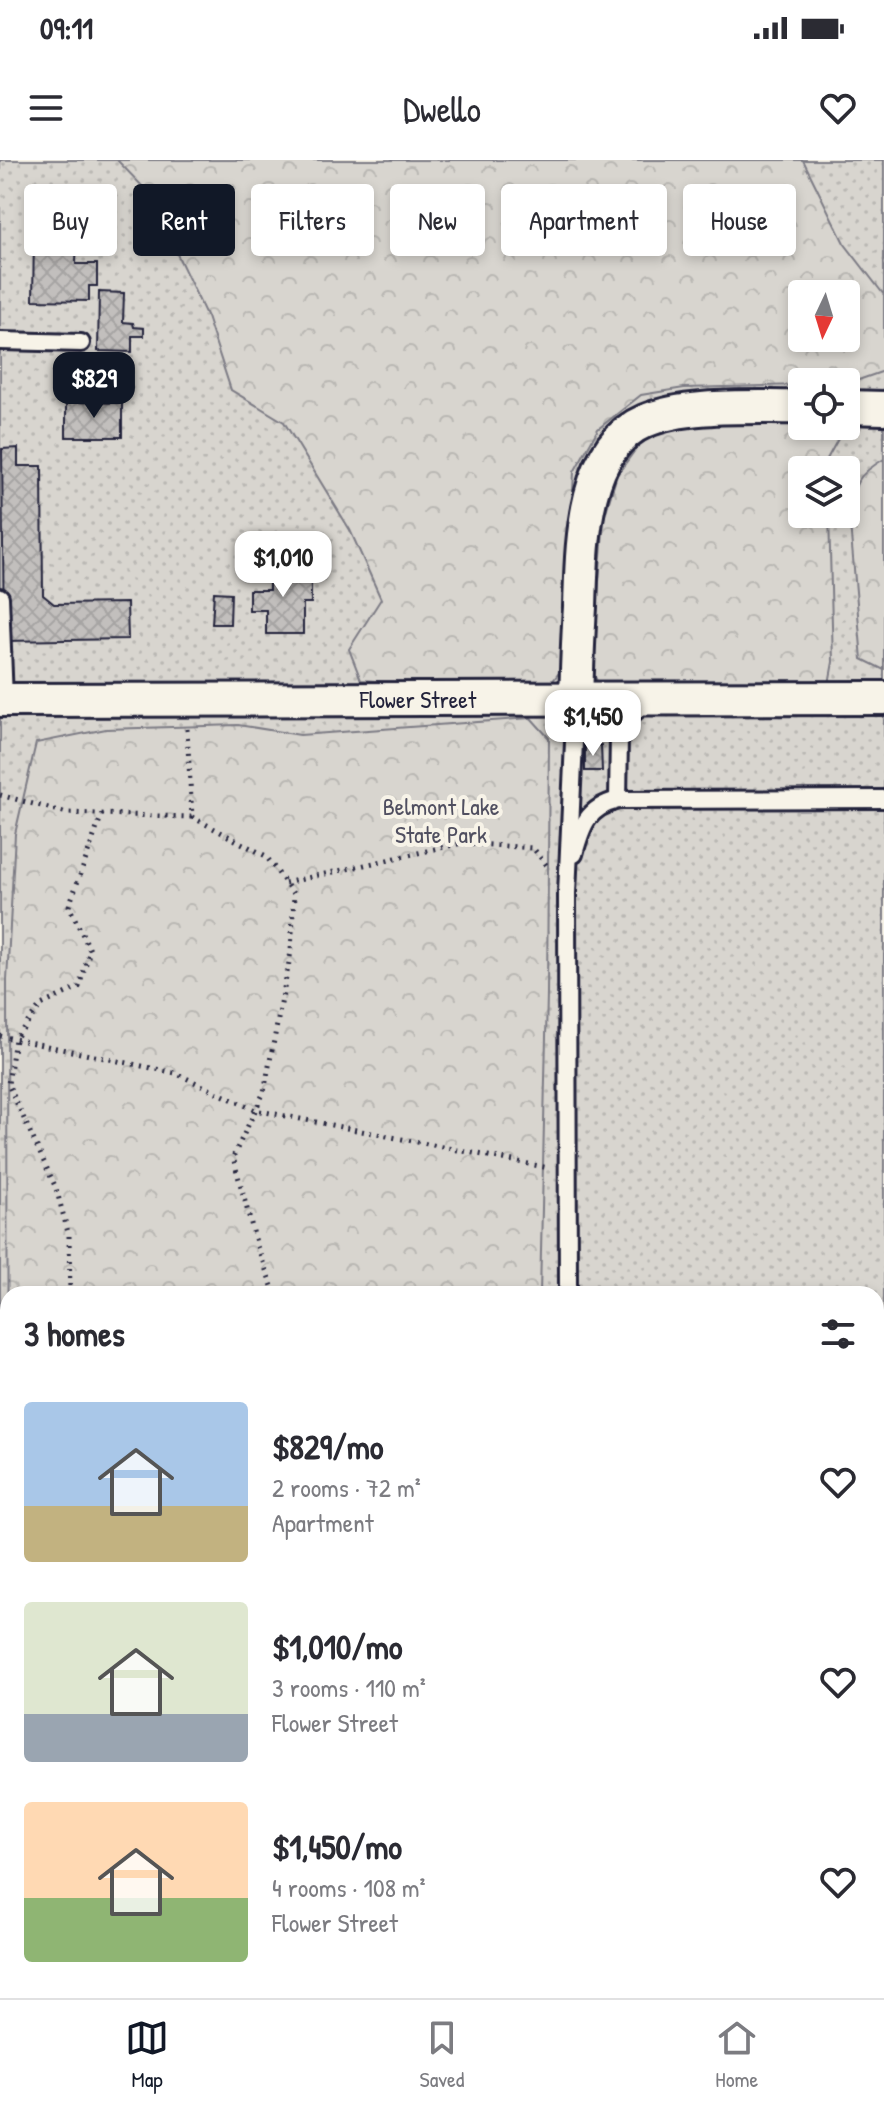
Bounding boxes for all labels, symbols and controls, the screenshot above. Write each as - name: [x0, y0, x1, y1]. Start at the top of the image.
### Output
- text: 09:11: [40, 8, 93, 48]
- text: Dwello: [403, 84, 481, 133]
- icon: menu: [24, 86, 68, 130]
- icon: heart: [816, 86, 860, 130]
- chip: Buy: [24, 184, 117, 256]
- chip: Rent: [133, 184, 235, 256]
- chip: Filters: [251, 184, 374, 256]
- chip: New: [390, 184, 485, 256]
- chip: Apartment: [501, 184, 667, 256]
- chip: House: [683, 184, 796, 256]
- north arrow: [788, 280, 860, 352]
- map controls: [788, 280, 860, 528]
- pin: $829: [47, 352, 141, 420]
- text: $829: [71, 360, 117, 395]
- button: locate: [788, 368, 860, 440]
- button: layers: [788, 456, 860, 528]
- pin: $1,010: [218, 531, 348, 599]
- text: $1,010: [253, 539, 313, 574]
- street label: Flower Street: [359, 683, 477, 715]
- pin: $1,450: [528, 690, 658, 758]
- text: $1,450: [563, 698, 623, 733]
- park label: Belmont Lake State Park: [383, 790, 500, 850]
- text: 3 homes: [24, 1311, 125, 1357]
- icon: filters: [816, 1312, 860, 1356]
- text: $829/mo: [272, 1424, 384, 1470]
- icon: home: [88, 1434, 184, 1530]
- icon: heart: [816, 1460, 860, 1504]
- text: 2 rooms · 72 m²: [272, 1470, 421, 1505]
- text: Apartment: [272, 1505, 374, 1540]
- text: $1,010/mo: [272, 1624, 402, 1670]
- icon: home: [88, 1634, 184, 1730]
- icon: heart: [816, 1660, 860, 1704]
- text: 3 rooms · 110 m²: [272, 1670, 426, 1705]
- text: Flower Street: [272, 1705, 398, 1740]
- text: $1,450/mo: [272, 1824, 402, 1870]
- icon: home: [88, 1834, 184, 1930]
- icon: heart: [816, 1860, 860, 1904]
- text: 4 rooms · 108 m²: [272, 1870, 426, 1905]
- text: Flower Street: [272, 1905, 398, 1940]
- tab: Map: [125, 2016, 169, 2094]
- tab: Saved: [420, 2016, 464, 2094]
- tab: Home: [715, 2016, 759, 2094]

